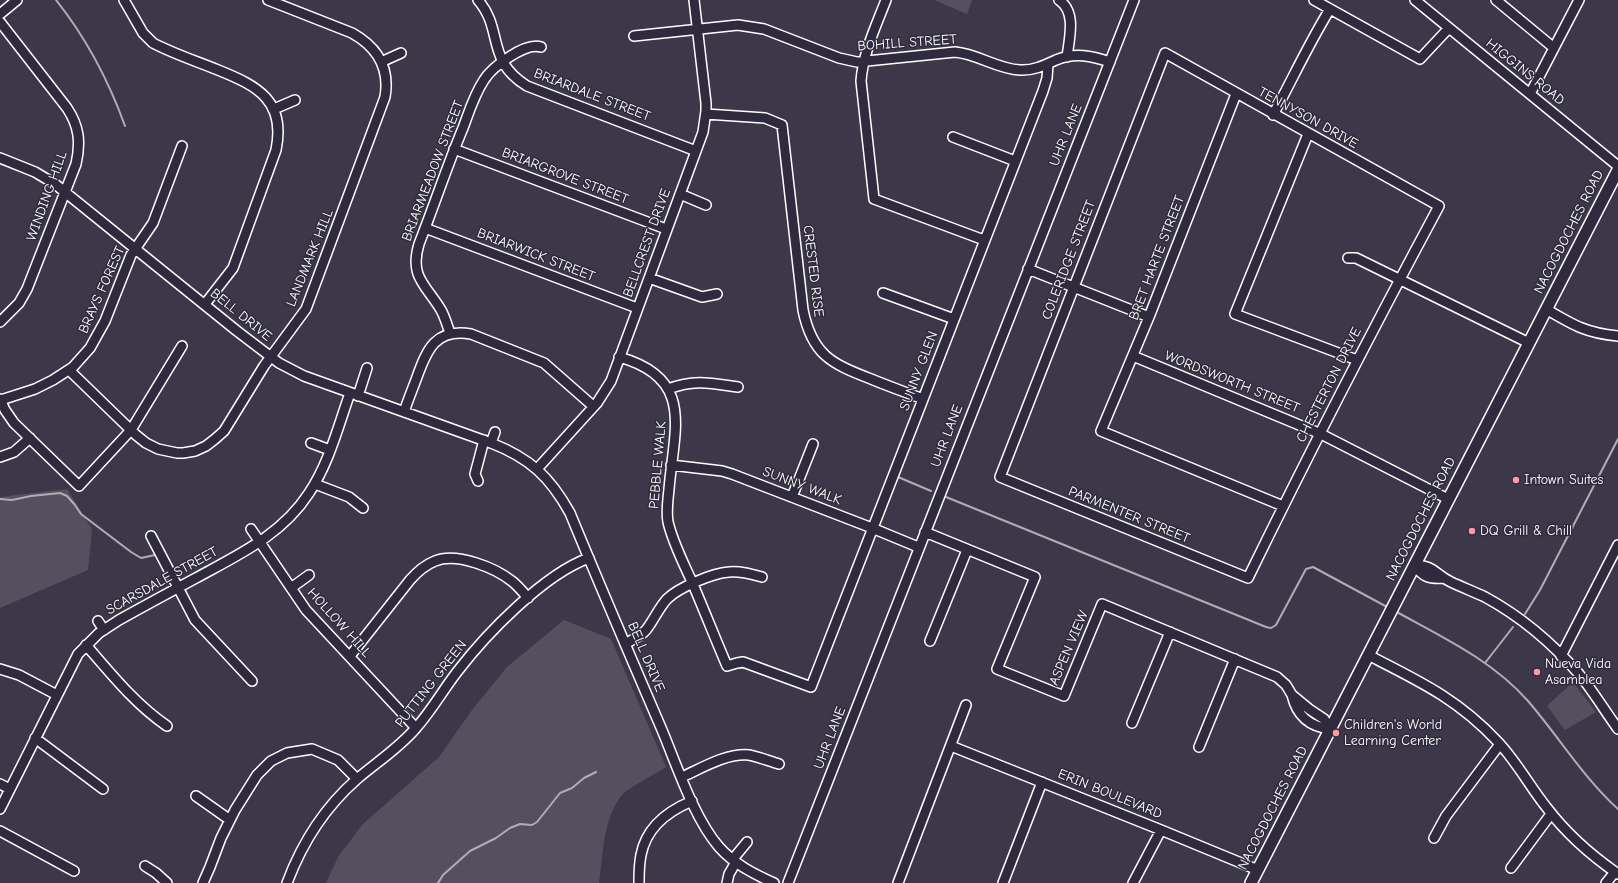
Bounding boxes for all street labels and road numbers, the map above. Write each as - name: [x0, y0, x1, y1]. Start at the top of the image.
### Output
- street label: BOHILL STREET: [857, 31, 957, 55]
- street label: HIGGINS ROAD: [1482, 35, 1568, 109]
- street label: BRIARDALE STREET: [531, 65, 653, 125]
- street label: TENNYSON DRIVE: [1255, 84, 1361, 152]
- street label: BRIARMEADOW STREET: [398, 98, 468, 244]
- street label: UHR LANE: [1046, 101, 1086, 169]
- street label: BRIARGROVE STREET: [499, 144, 631, 208]
- street label: WINDING HILL: [23, 149, 71, 243]
- street label: NACOGDOCHES ROAD: [1531, 167, 1607, 297]
- street label: BELLCREST DRIVE: [620, 186, 674, 300]
- street label: BRET HARTE STREET: [1125, 193, 1189, 323]
- street label: COLERIDGE STREET: [1039, 198, 1099, 322]
- street label: LANDMARK HILL: [283, 207, 337, 309]
- street label: CRESTED RISE: [799, 224, 827, 318]
- street label: BRIARWICK STREET: [475, 225, 597, 285]
- street label: BRAYS FOREST: [75, 244, 129, 336]
- street label: BELL DRIVE: [207, 285, 275, 345]
- street label: CHESTERTON DRIVE: [1293, 325, 1365, 445]
- street label: SUNNY GLEN: [896, 329, 942, 413]
- street label: WORDSWORTH STREET: [1162, 347, 1302, 417]
- street label: UHR LANE: [927, 402, 967, 470]
- street label: PEBBLE WALK: [646, 420, 670, 510]
- street label: NACOGDOCHES ROAD: [1383, 454, 1459, 584]
- street label: SUNNY WALK: [760, 463, 844, 509]
- street label: PARMENTER STREET: [1066, 483, 1192, 547]
- street label: SCARSDALE STREET: [103, 543, 221, 619]
- street label: HOLLOW HILL: [303, 585, 375, 661]
- street label: ASPEN VIEW: [1046, 608, 1092, 688]
- street label: BELL DRIVE: [624, 619, 668, 695]
- street label: PUTTING GREEN: [392, 637, 470, 731]
- street label: UHR LANE: [810, 704, 850, 772]
- street label: NACOGDOCHES ROAD: [1235, 743, 1311, 873]
- street label: ERIN BOULEVARD: [1055, 765, 1165, 823]

